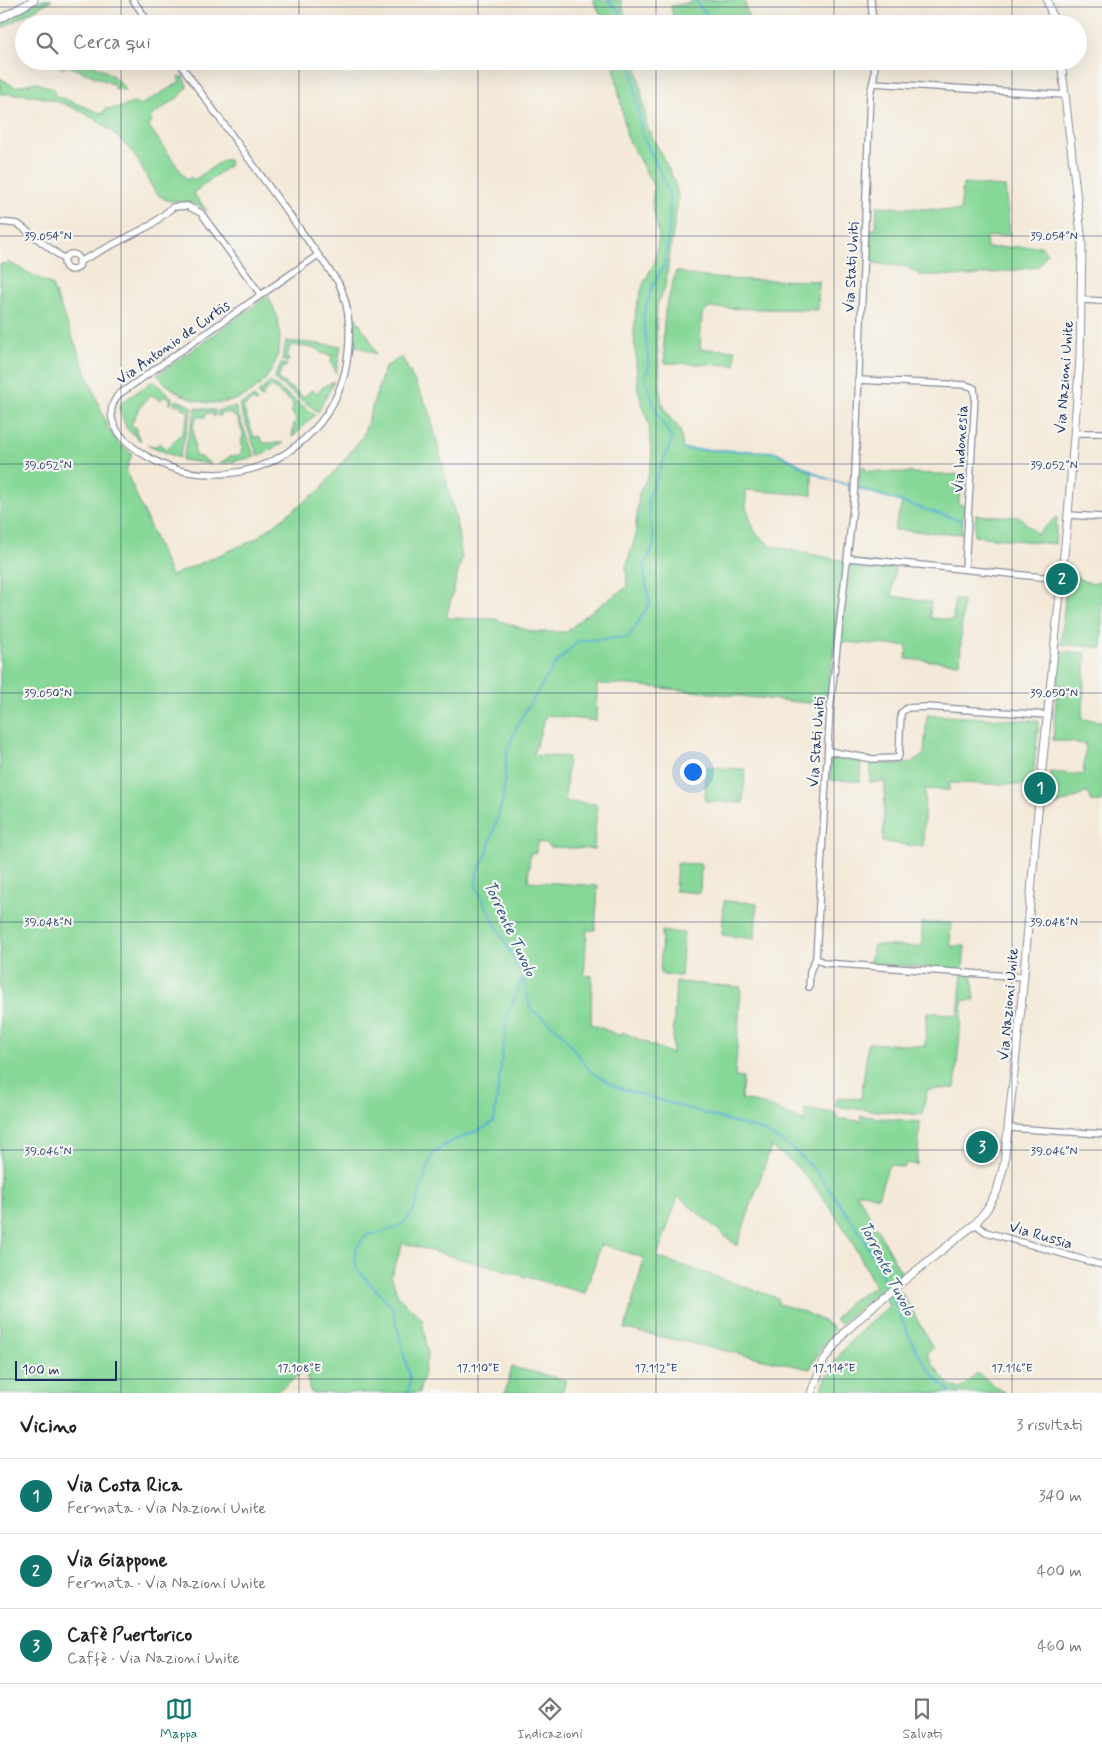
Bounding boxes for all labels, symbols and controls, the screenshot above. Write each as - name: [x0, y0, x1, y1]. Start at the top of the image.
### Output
- search box: [15, 15, 1087, 70]
- icon: search: [33, 29, 61, 57]
- text: Cerca qui: [73, 30, 151, 55]
- street label: Via Stati Uniti: [840, 221, 864, 313]
- text: 39.054°N: [24, 229, 72, 245]
- text: 39.054°N: [1030, 229, 1078, 245]
- street label: Via Antonio de Curtis: [113, 296, 235, 390]
- street label: Via Nazioni Unite: [1051, 320, 1079, 434]
- street label: Via Indonesia: [949, 404, 973, 493]
- text: 39.052°N: [24, 458, 72, 474]
- text: 39.052°N: [1030, 458, 1078, 474]
- pin: 2: [1046, 560, 1078, 598]
- text: 39.050°N: [24, 686, 72, 702]
- text: 39.050°N: [1030, 686, 1078, 702]
- street label: Via Stati Uniti: [804, 696, 830, 788]
- your location: [680, 759, 706, 785]
- pin: 1: [1024, 769, 1056, 807]
- water label: Torrente Tuvolo: [478, 877, 541, 981]
- text: 39.048°N: [24, 915, 72, 931]
- text: 39.048°N: [1030, 915, 1078, 931]
- street label: Via Nazioni Unite: [994, 947, 1024, 1061]
- pin: 3: [966, 1128, 998, 1166]
- text: 39.046°N: [24, 1144, 72, 1160]
- text: 39.046°N: [1030, 1144, 1078, 1160]
- street label: Via Russia: [1007, 1217, 1075, 1255]
- water label: Torrente Tuvolo: [854, 1218, 920, 1320]
- scale bar: [15, 1358, 118, 1381]
- text: 100 m: [22, 1361, 60, 1379]
- text: 17.108°E: [277, 1361, 321, 1377]
- text: 17.110°E: [456, 1361, 500, 1377]
- text: 17.112°E: [635, 1361, 677, 1377]
- text: 17.114°E: [813, 1361, 855, 1377]
- text: 17.116°E: [991, 1361, 1033, 1377]
- text: Vicino: [20, 1412, 77, 1440]
- text: 3 risultati: [1016, 1415, 1082, 1436]
- text: Via Costa Rica: [67, 1473, 182, 1498]
- text: 1: [32, 1486, 40, 1507]
- text: 340 m: [1038, 1486, 1082, 1507]
- text: Fermata · Via Nazioni Unite: [67, 1498, 266, 1519]
- text: Via Giappone: [67, 1548, 168, 1573]
- text: 2: [32, 1561, 40, 1582]
- text: 400 m: [1037, 1561, 1082, 1582]
- text: Fermata · Via Nazioni Unite: [67, 1573, 266, 1594]
- text: Cafè Puertorico: [67, 1623, 192, 1648]
- text: 3: [32, 1636, 40, 1657]
- text: 460 m: [1037, 1636, 1082, 1657]
- text: Caffè · Via Nazioni Unite: [67, 1648, 240, 1669]
- tab: Mappa: [160, 1695, 197, 1743]
- tab: Indicazioni: [517, 1695, 583, 1743]
- tab: Salvati: [903, 1695, 942, 1743]

